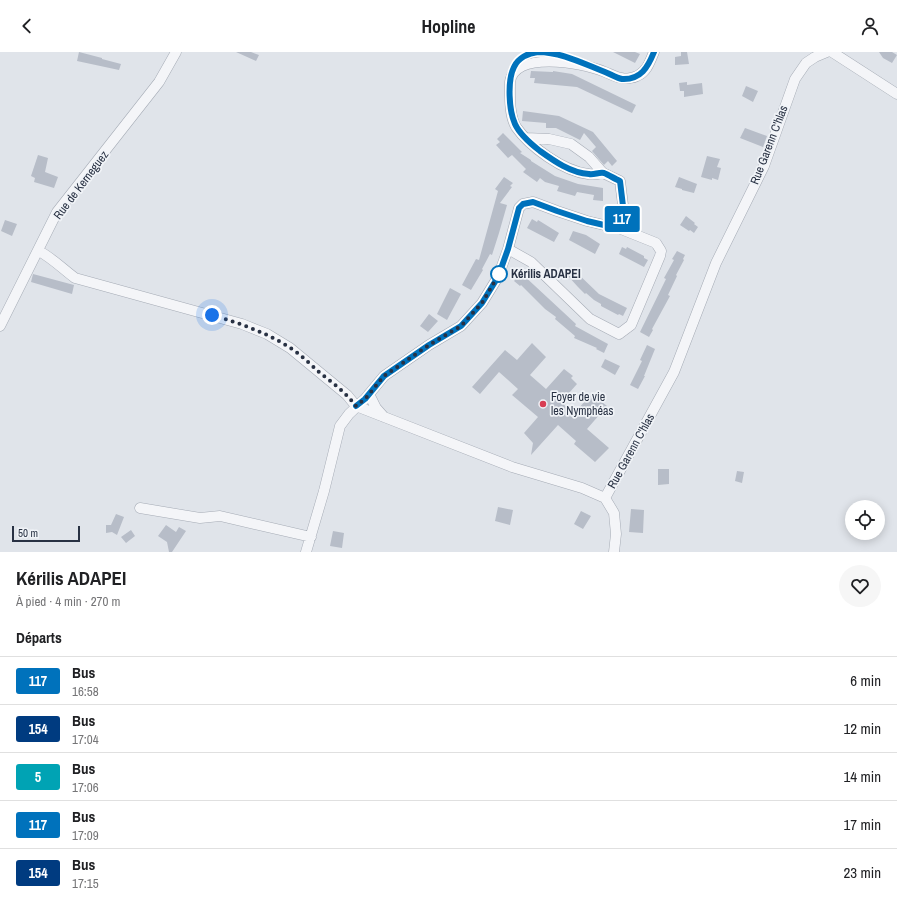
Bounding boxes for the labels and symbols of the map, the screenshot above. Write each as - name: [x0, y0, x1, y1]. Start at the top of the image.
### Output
- street label: Rue Garenn C'hlas: [747, 103, 791, 187]
- street label: Rue de Kerneguez: [50, 147, 112, 223]
- line badge: 117: [599, 206, 645, 232]
- marker: Kérilis ADAPEI: [490, 265, 508, 283]
- place label: Kérilis ADAPEI: [511, 266, 581, 282]
- your location: [202, 305, 222, 325]
- place label: Foyer de vie les Nymphéas: [551, 389, 613, 419]
- marker: Foyer de vie les Nymphéas: [538, 399, 548, 409]
- street label: Rue Garenn C'hlas: [604, 411, 658, 491]
- scale bar: [12, 524, 80, 543]

